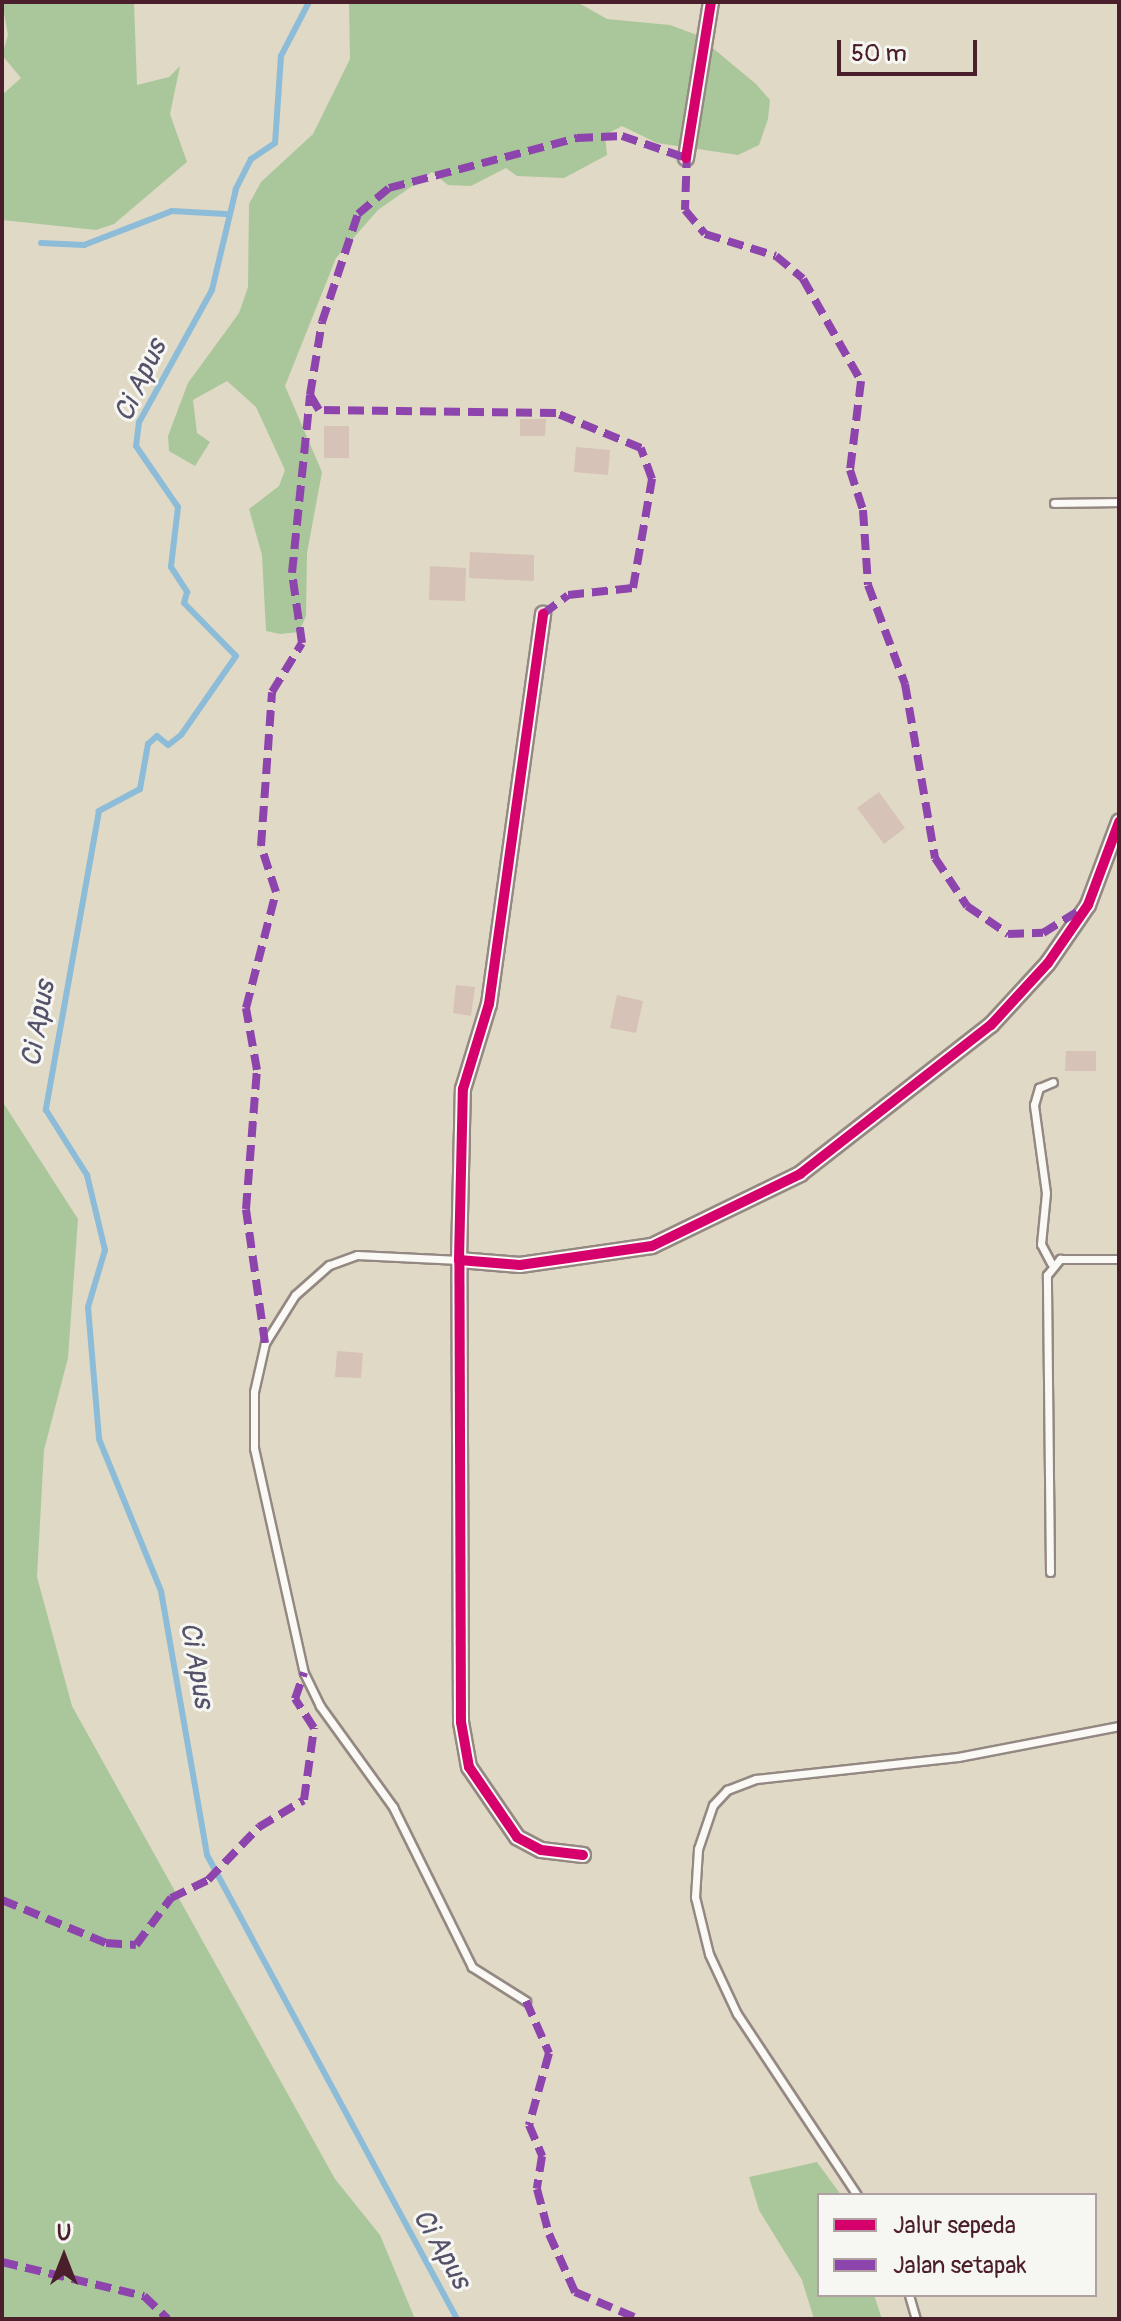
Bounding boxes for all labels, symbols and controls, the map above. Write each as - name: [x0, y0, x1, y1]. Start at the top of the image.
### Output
- scale bar: [841, 24, 981, 74]
- text: 50 m: [851, 39, 907, 68]
- water label: Ci Apus: [108, 335, 174, 427]
- water label: Ci Apus: [15, 979, 63, 1069]
- water label: Ci Apus: [172, 1620, 220, 1710]
- legend: [817, 2193, 1097, 2297]
- water label: Ci Apus: [405, 2203, 477, 2295]
- text: Jalur sepeda: [893, 2211, 1016, 2240]
- north arrow: [24, 2217, 104, 2297]
- text: U: [57, 2219, 71, 2247]
- text: Jalan setapak: [893, 2251, 1027, 2280]

